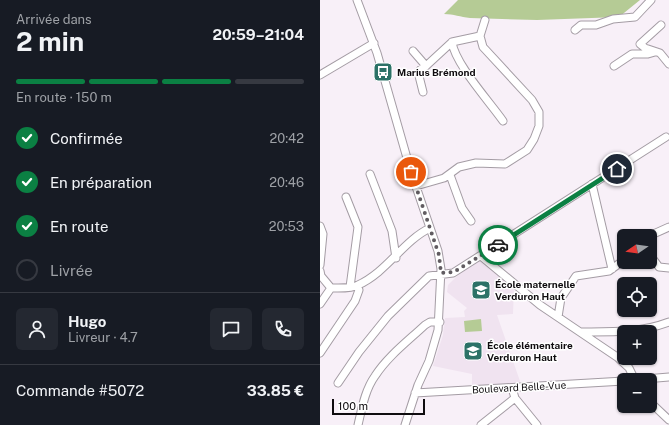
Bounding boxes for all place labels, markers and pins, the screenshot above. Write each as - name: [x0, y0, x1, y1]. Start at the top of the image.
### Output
- bus stop icon: Marius Brémond: [372, 61, 394, 83]
- place label: Marius Brémond: [397, 66, 475, 78]
- pin: [600, 152, 634, 186]
- pin: [394, 155, 428, 189]
- place label: École maternelle Verduron Haut: [495, 278, 576, 302]
- school or university icon: École maternelle Verduron Haut: [470, 279, 492, 301]
- place label: École élémentaire Verduron Haut: [487, 339, 573, 363]
- school or university icon: École élémentaire Verduron Haut: [462, 340, 484, 362]

